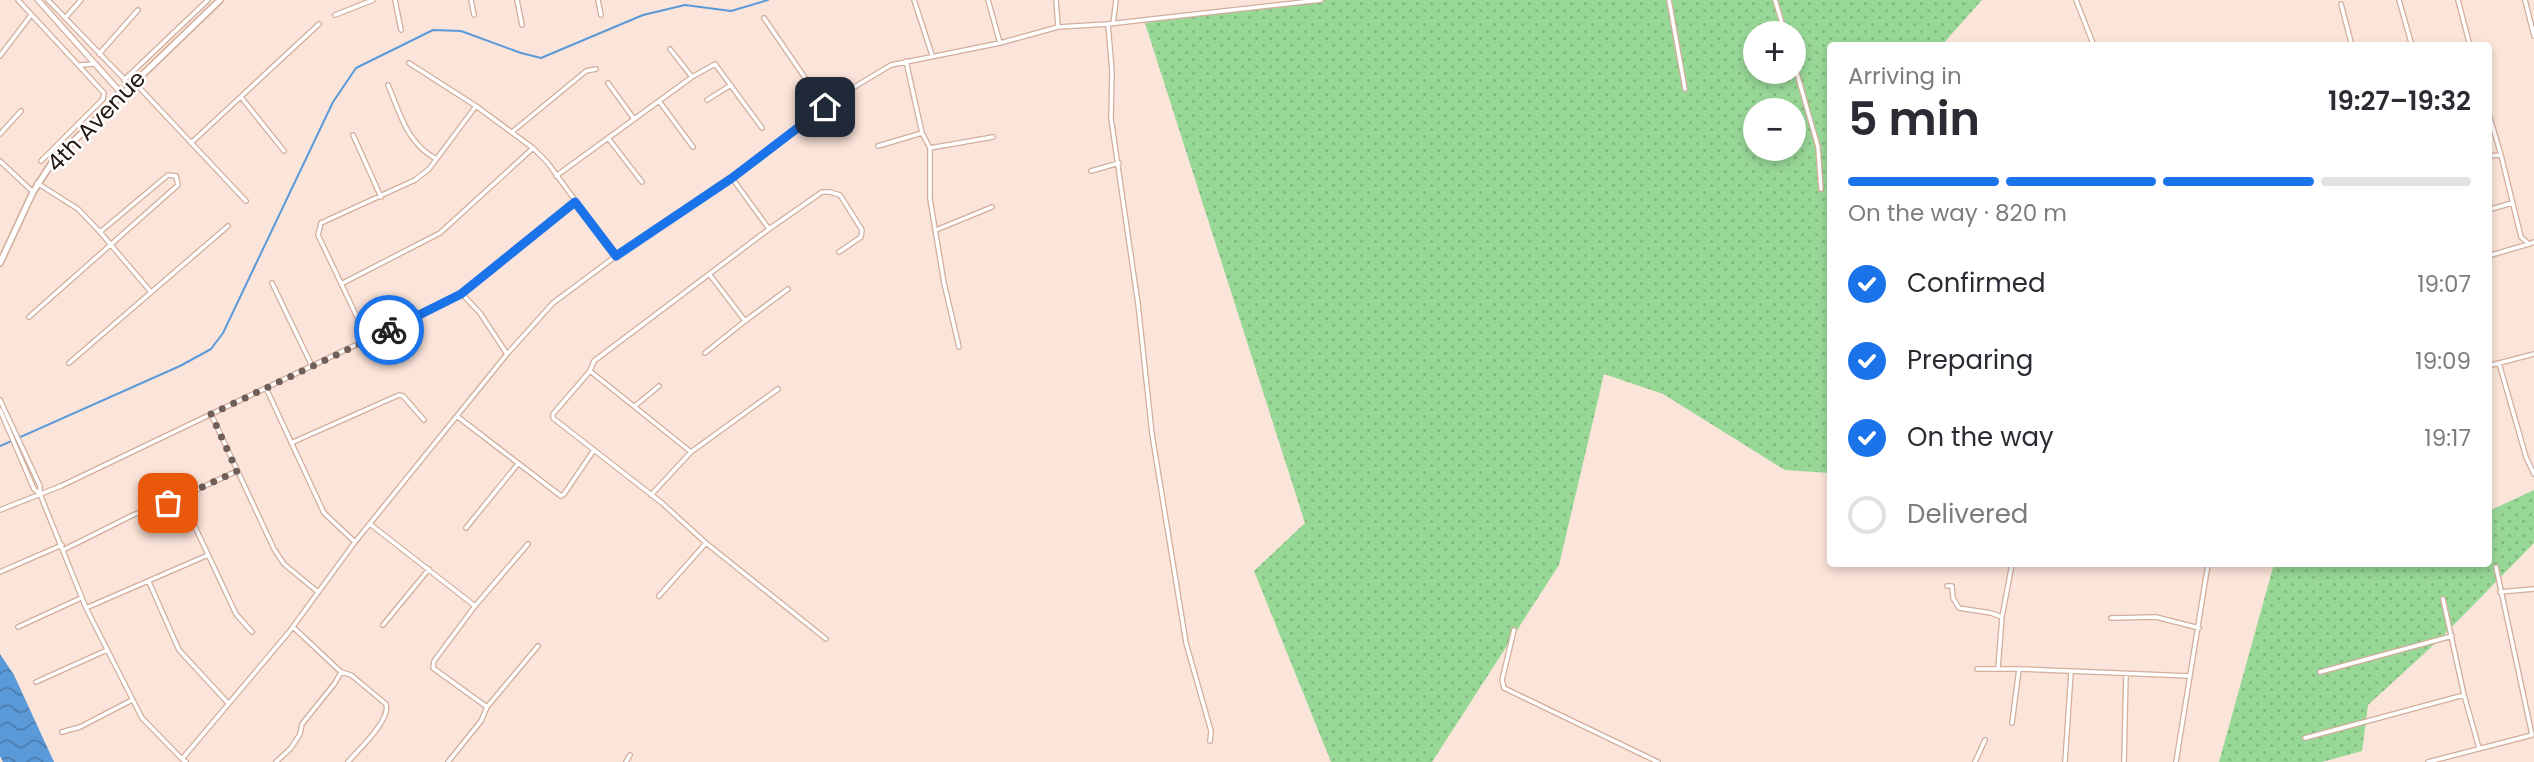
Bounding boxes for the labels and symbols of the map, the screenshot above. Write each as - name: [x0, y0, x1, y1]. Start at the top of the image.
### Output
- street label: 4th Avenue: [39, 63, 153, 179]
- pin: [795, 77, 855, 137]
- courier: [354, 295, 424, 365]
- pin: [138, 473, 198, 533]

